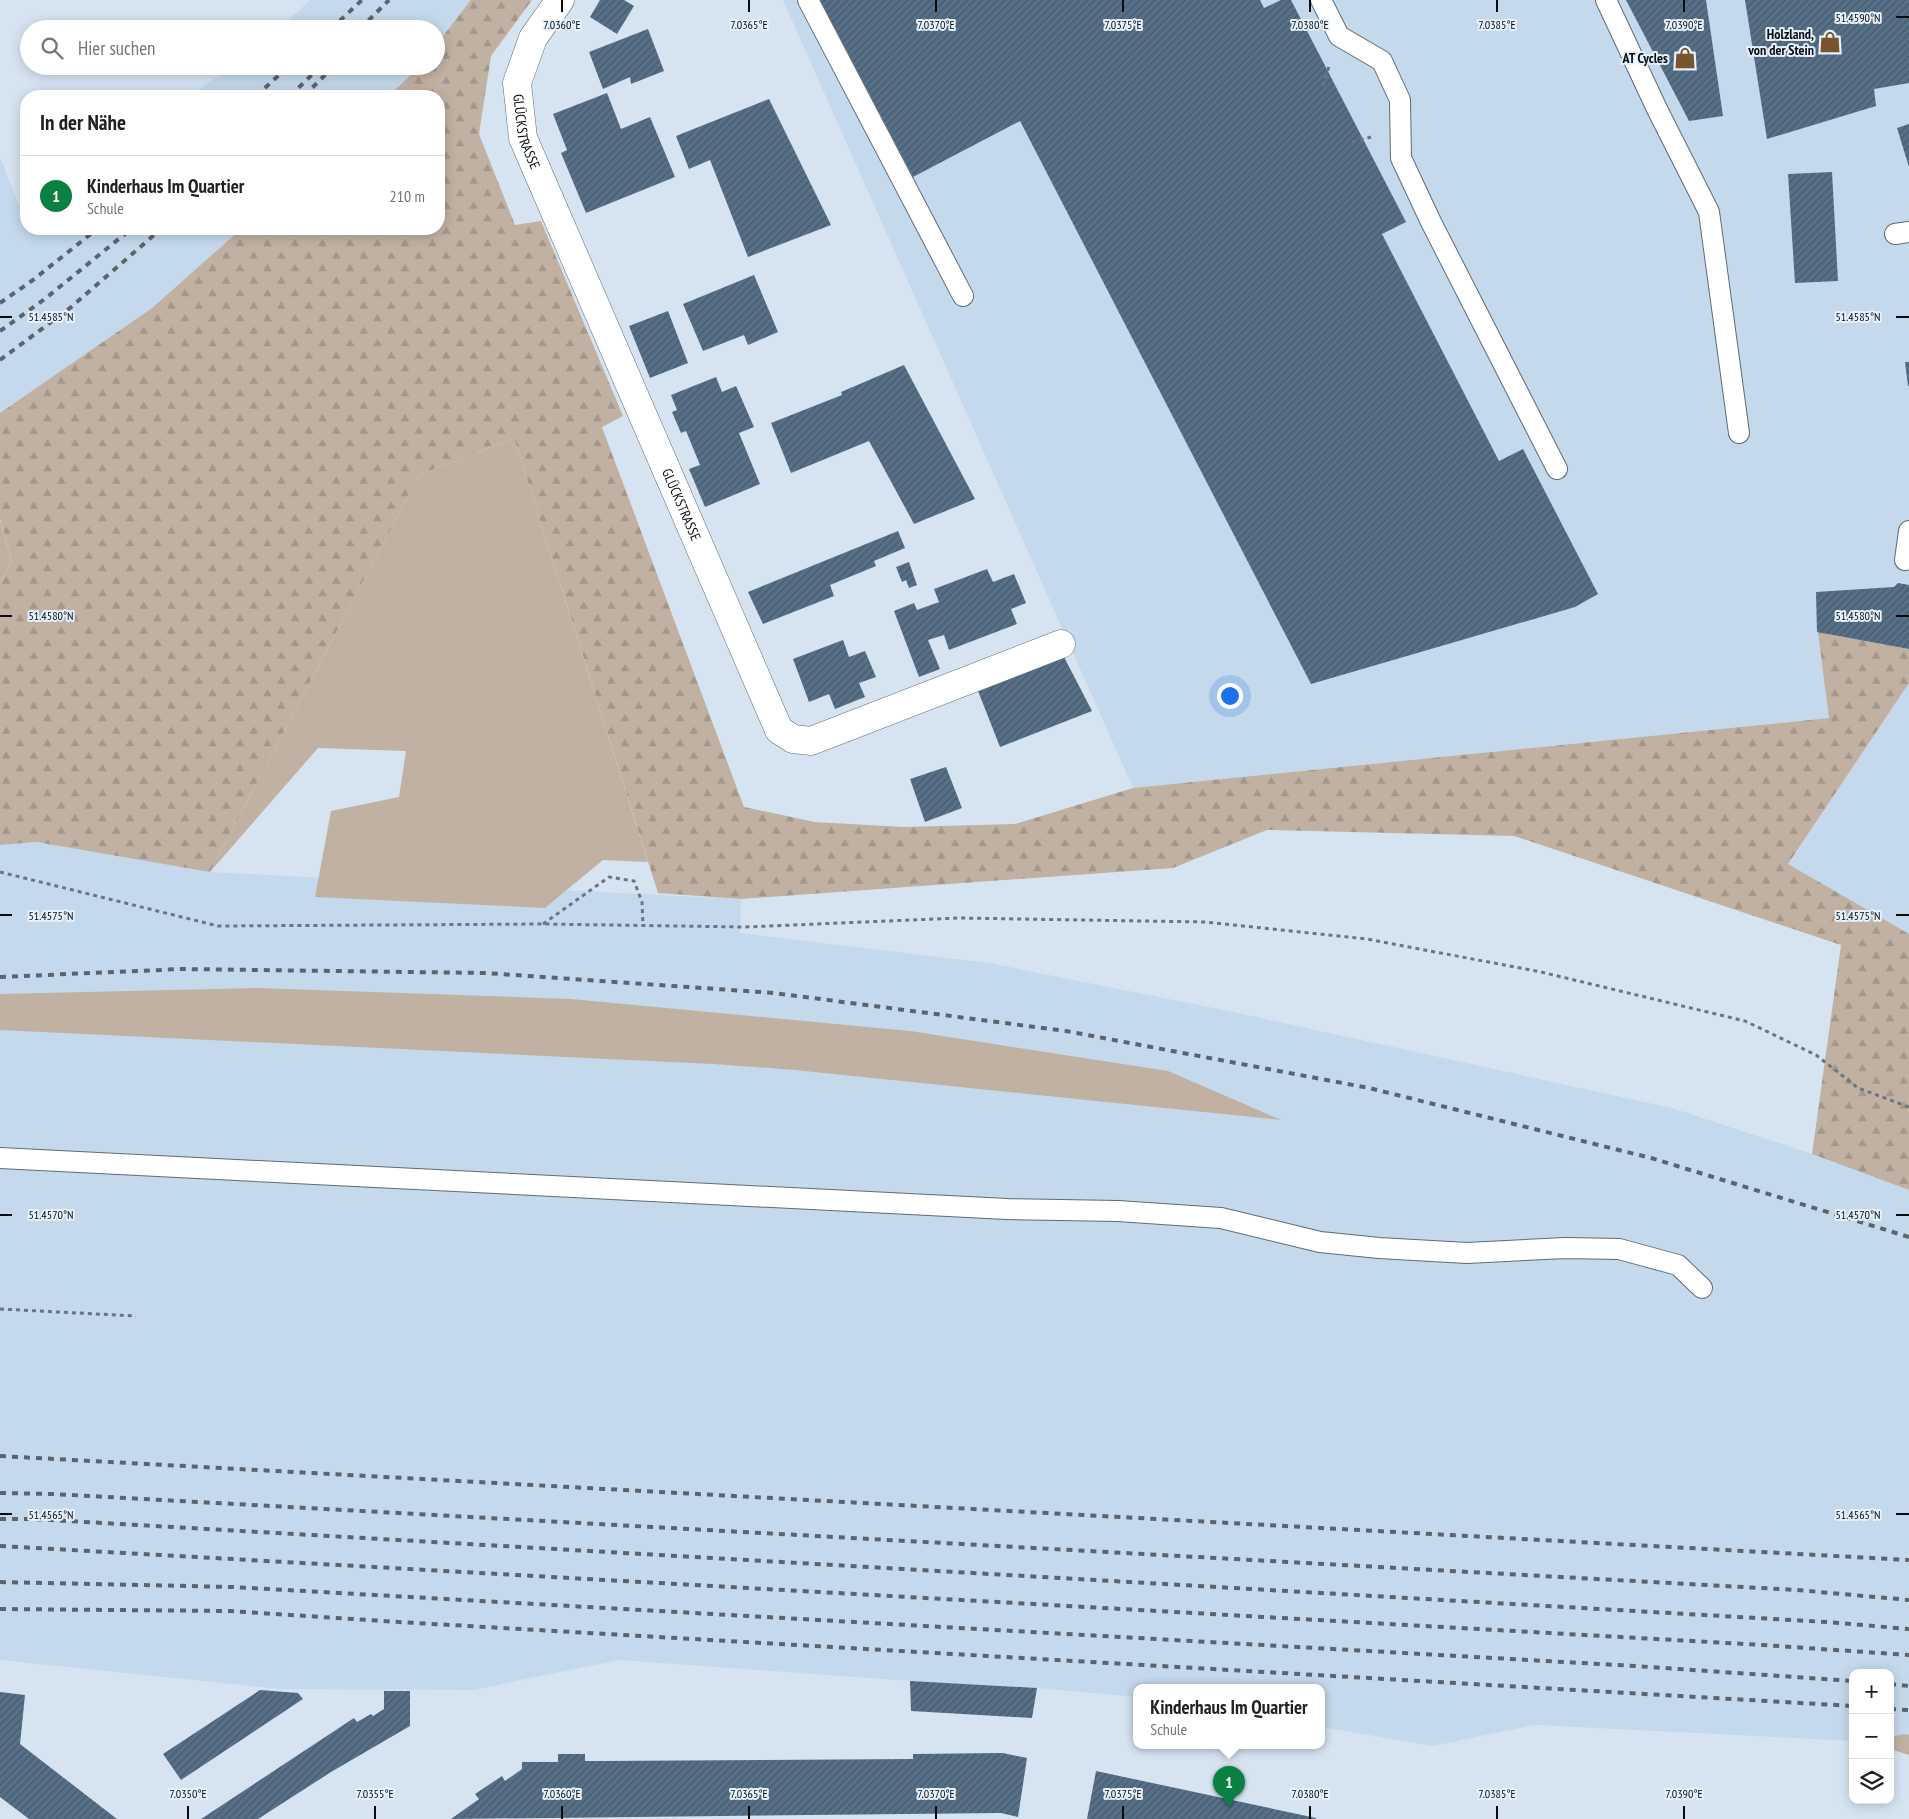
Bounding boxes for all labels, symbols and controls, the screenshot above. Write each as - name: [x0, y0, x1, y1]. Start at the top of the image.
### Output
- text: 51.4590°N: [1835, 10, 1881, 25]
- text: 7.0360°E: [543, 17, 581, 32]
- text: 7.0365°E: [730, 17, 768, 32]
- text: 7.0370°E: [917, 17, 955, 32]
- text: 7.0375°E: [1104, 17, 1142, 32]
- text: 7.0380°E: [1291, 17, 1329, 32]
- text: 7.0385°E: [1478, 17, 1516, 32]
- text: 7.0390°E: [1665, 17, 1703, 32]
- search box: [20, 20, 445, 75]
- place label: Holzland, von der Stein: [1747, 25, 1814, 59]
- shop icon: Holzland, von der Stein: [1817, 29, 1843, 55]
- icon: search: [38, 34, 66, 62]
- text: Hier suchen: [78, 36, 155, 60]
- shop icon: AT Cycles: [1672, 45, 1698, 71]
- place label: AT Cycles: [1622, 49, 1668, 67]
- street label: GLÜCKSTRASSE: [509, 93, 544, 172]
- text: In der Nähe: [40, 109, 126, 136]
- text: Kinderhaus Im Quartier: [87, 174, 244, 198]
- text: 1: [52, 186, 60, 206]
- text: 210 m: [390, 186, 425, 206]
- text: Schule: [87, 198, 124, 218]
- text: 51.4585°N: [28, 309, 74, 324]
- text: 51.4585°N: [1835, 309, 1881, 324]
- street label: GLÜCKSTRASSE: [658, 466, 705, 543]
- text: 51.4580°N: [28, 608, 74, 623]
- text: 51.4580°N: [1835, 608, 1881, 623]
- your location: [1217, 683, 1243, 709]
- text: 51.4575°N: [28, 908, 74, 923]
- text: 51.4575°N: [1835, 908, 1881, 923]
- text: 51.4570°N: [28, 1207, 74, 1222]
- text: 51.4570°N: [1835, 1207, 1881, 1222]
- text: 51.4565°N: [28, 1507, 74, 1522]
- text: 51.4565°N: [1835, 1507, 1881, 1522]
- map controls: [1849, 1669, 1894, 1804]
- button: +: [1849, 1669, 1894, 1714]
- popup: [1133, 1684, 1325, 1749]
- text: Kinderhaus Im Quartier: [1150, 1695, 1308, 1719]
- button: −: [1849, 1714, 1894, 1759]
- text: Schule: [1150, 1719, 1187, 1739]
- button: layers: [1849, 1759, 1894, 1804]
- pin: 1: [1213, 1766, 1245, 1807]
- text: 7.0350°E: [169, 1786, 207, 1801]
- text: 7.0355°E: [356, 1786, 394, 1801]
- text: 7.0360°E: [543, 1786, 581, 1801]
- text: 7.0365°E: [730, 1786, 768, 1801]
- text: 7.0370°E: [917, 1786, 955, 1801]
- text: 7.0375°E: [1104, 1786, 1142, 1801]
- text: 7.0380°E: [1291, 1786, 1329, 1801]
- text: 7.0385°E: [1478, 1786, 1516, 1801]
- text: 7.0390°E: [1665, 1786, 1703, 1801]

